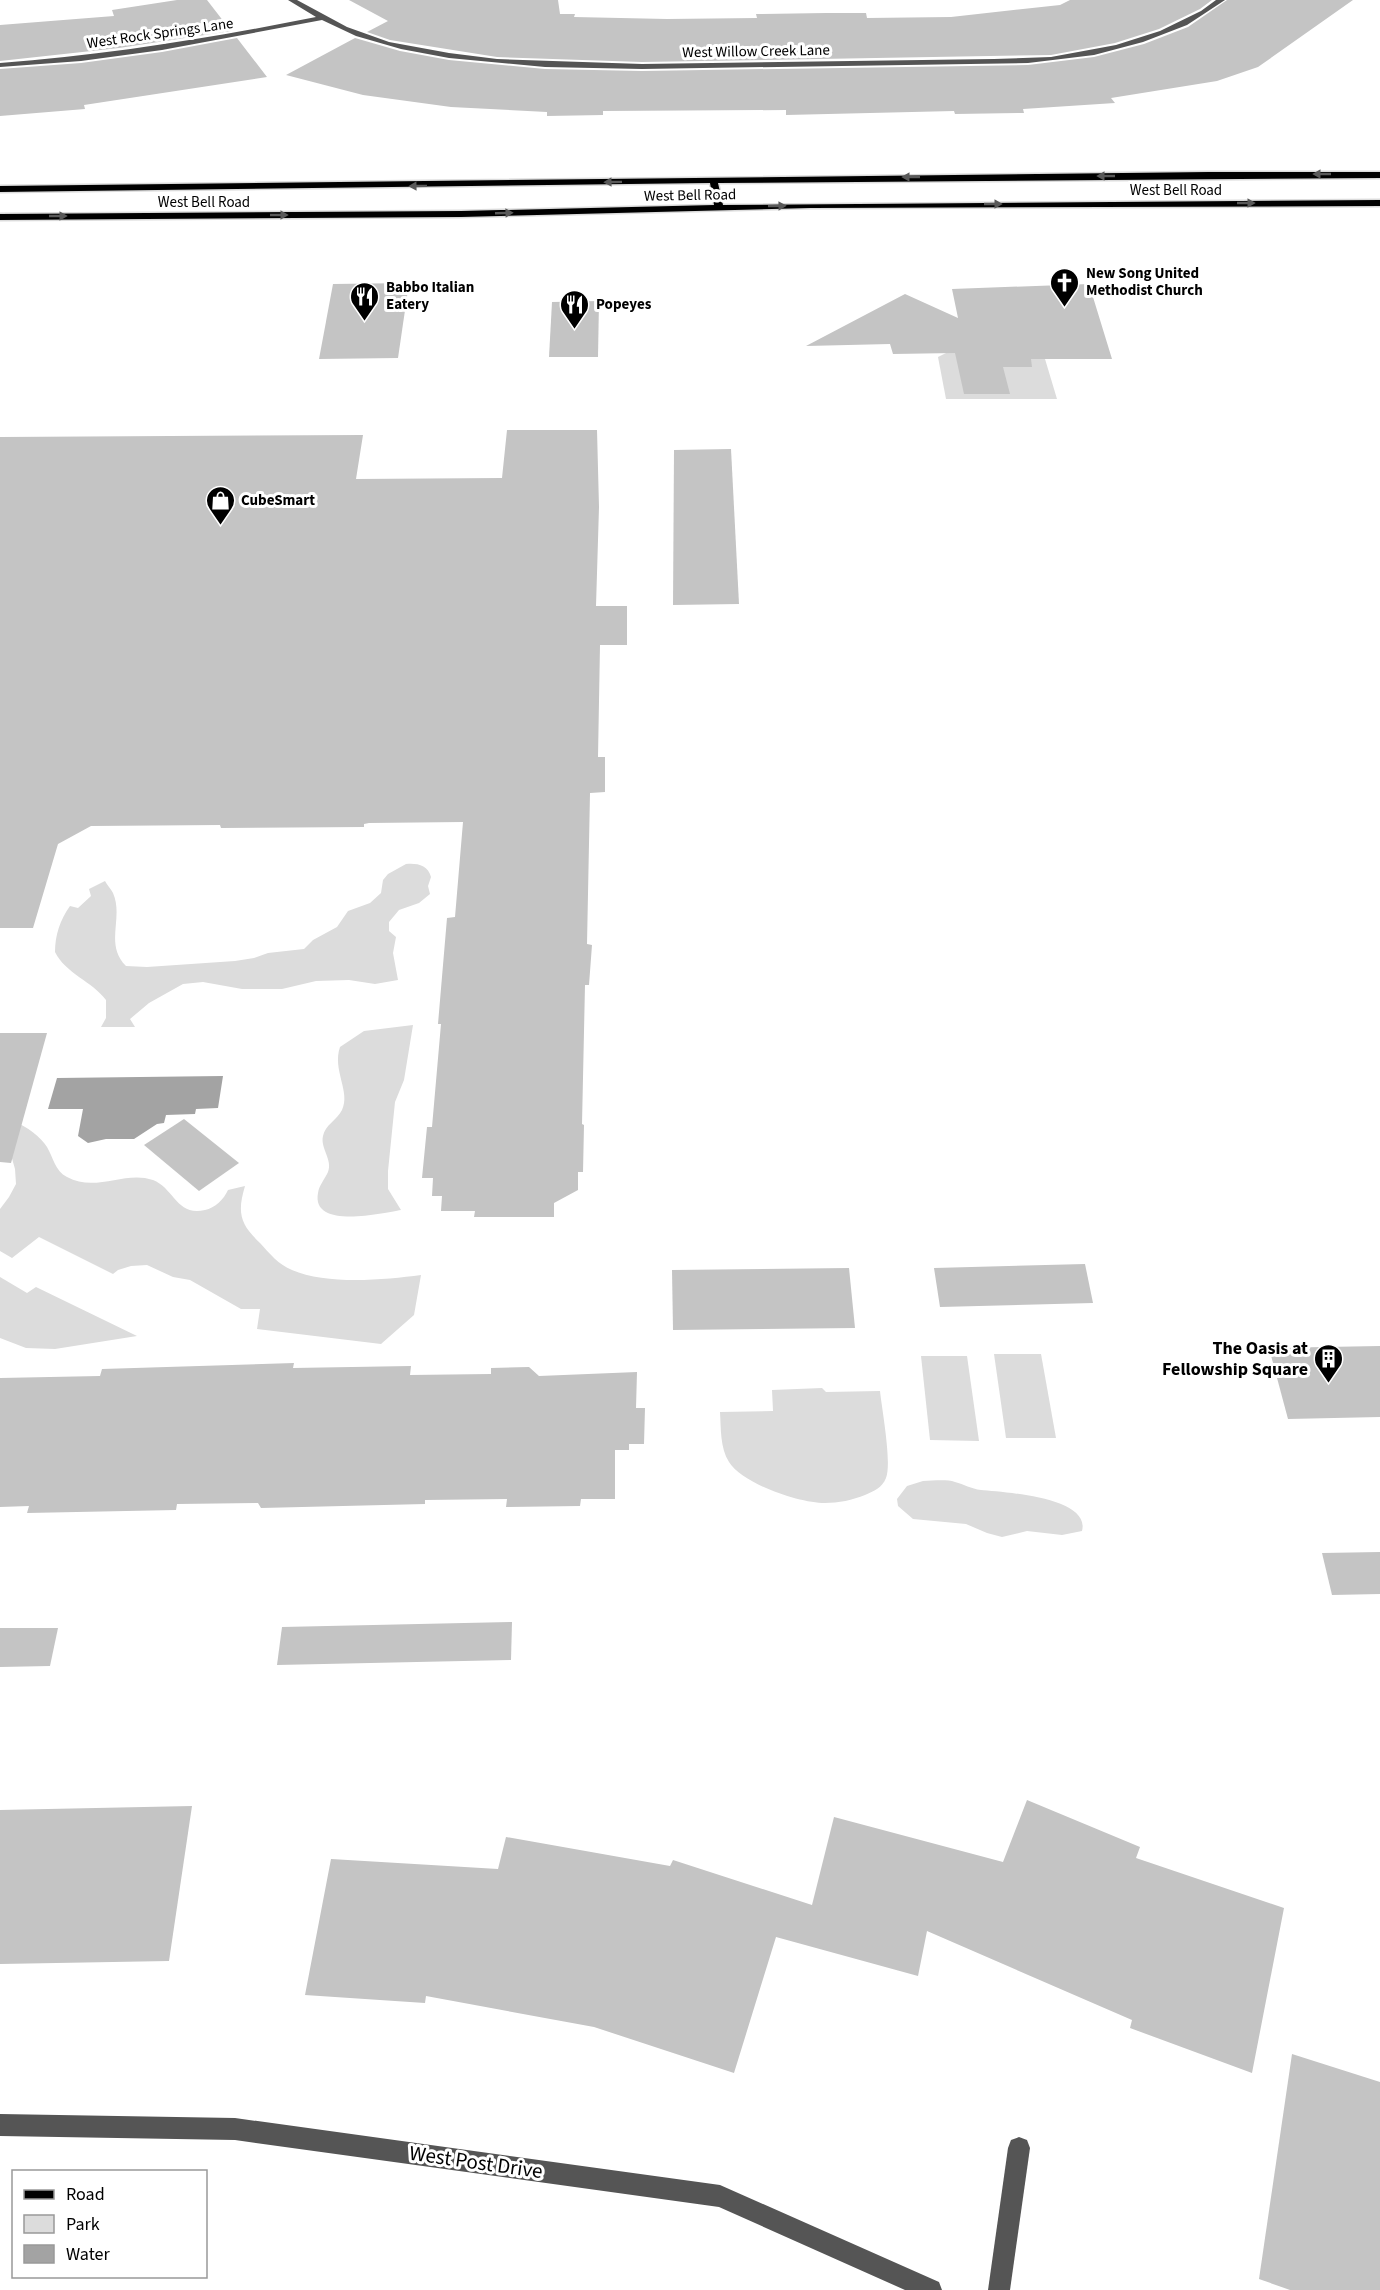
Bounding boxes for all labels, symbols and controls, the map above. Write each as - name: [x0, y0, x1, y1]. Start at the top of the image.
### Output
- street label: West Rock Springs Lane: [85, 13, 235, 54]
- street label: West Willow Creek Lane: [682, 40, 830, 63]
- one-way arrow: [1312, 169, 1331, 179]
- one-way arrow: [1096, 171, 1115, 181]
- one-way arrow: [901, 172, 920, 182]
- one-way arrow: [603, 177, 622, 187]
- street label: West Bell Road: [1130, 180, 1222, 201]
- one-way arrow: [408, 181, 427, 191]
- street label: West Bell Road: [644, 184, 736, 207]
- street label: West Bell Road: [158, 192, 250, 213]
- one-way arrow: [1236, 198, 1255, 208]
- one-way arrow: [984, 199, 1003, 209]
- one-way arrow: [768, 201, 787, 211]
- one-way arrow: [495, 208, 514, 218]
- one-way arrow: [270, 210, 289, 220]
- one-way arrow: [49, 212, 68, 221]
- place label: New Song United Methodist Church: [1086, 263, 1203, 301]
- church icon: New Song United Methodist Church: [1049, 266, 1081, 308]
- place label: Babbo Italian Eatery: [386, 277, 474, 315]
- restaurant icon: Babbo Italian Eatery: [349, 280, 381, 322]
- restaurant icon: Popeyes: [559, 288, 591, 330]
- place label: Popeyes: [596, 294, 652, 315]
- shop icon: CubeSmart: [204, 484, 236, 526]
- place label: CubeSmart: [241, 490, 315, 511]
- place label: The Oasis at Fellowship Square: [1162, 1336, 1308, 1382]
- building icon: The Oasis at Fellowship Square: [1313, 1342, 1345, 1384]
- street label: West Post Drive: [407, 2138, 545, 2186]
- legend: [12, 2170, 207, 2278]
- text: Road: [66, 2182, 105, 2207]
- text: Park: [66, 2212, 100, 2237]
- text: Water: [66, 2242, 110, 2267]

